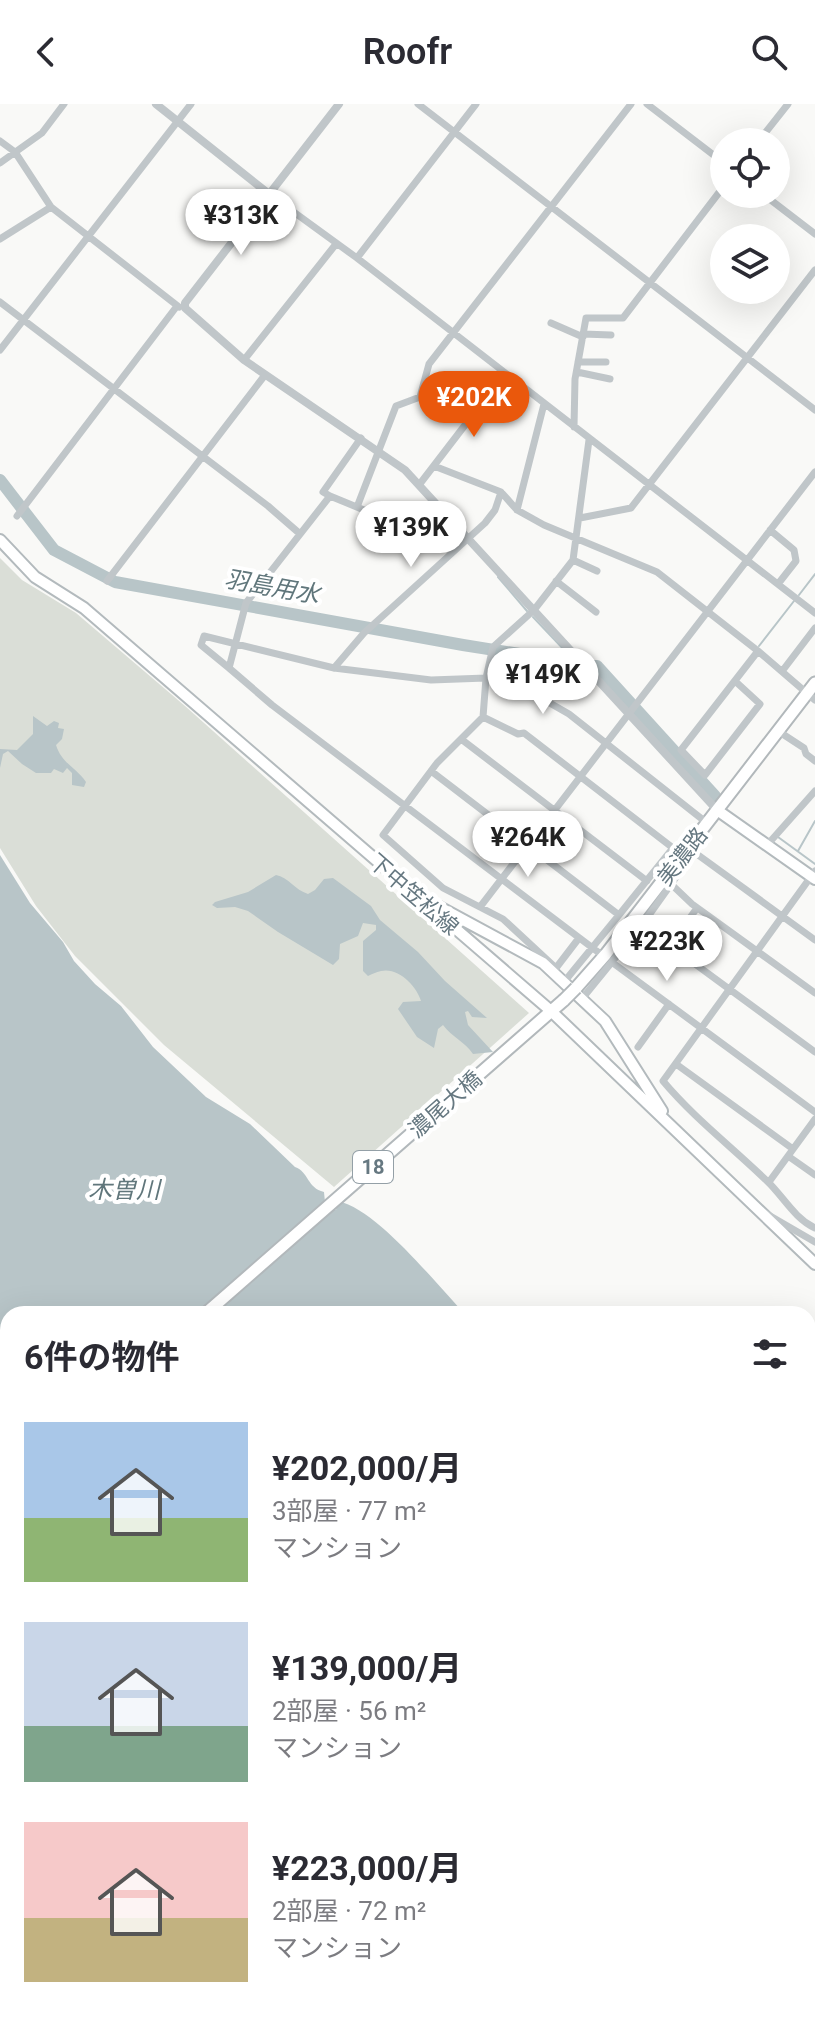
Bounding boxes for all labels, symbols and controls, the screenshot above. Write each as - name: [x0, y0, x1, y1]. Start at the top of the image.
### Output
- icon: back: [24, 30, 68, 74]
- icon: search: [747, 30, 791, 74]
- text: Roofr: [363, 31, 452, 73]
- map controls: [710, 128, 790, 304]
- button: locate: [710, 128, 790, 208]
- pin: ¥313K: [185, 189, 297, 257]
- text: ¥313K: [203, 200, 279, 230]
- button: layers: [710, 224, 790, 304]
- pin: ¥202K: [418, 371, 530, 439]
- text: ¥202K: [436, 382, 512, 412]
- pin: ¥139K: [355, 501, 467, 569]
- text: ¥139K: [373, 512, 449, 542]
- water label: 羽島用水: [222, 565, 325, 610]
- pin: ¥149K: [487, 648, 599, 716]
- text: ¥149K: [505, 659, 581, 689]
- pin: ¥264K: [472, 811, 584, 879]
- text: ¥264K: [490, 822, 566, 852]
- street label: 美濃路: [652, 823, 713, 890]
- street label: 下中笠松線: [364, 849, 463, 940]
- pin: ¥223K: [611, 915, 723, 983]
- text: ¥223K: [629, 926, 705, 956]
- street label: 濃尾大橋: [404, 1066, 487, 1143]
- road number: 18: [353, 1151, 393, 1183]
- water label: 木曽川: [88, 1176, 163, 1204]
- icon: filters: [748, 1332, 792, 1376]
- text: 6件の物件: [24, 1337, 180, 1377]
- text: ¥202,000/月: [272, 1448, 462, 1488]
- icon: home: [88, 1454, 184, 1550]
- text: 3部屋 · 77 m²: [272, 1496, 426, 1526]
- text: マンション: [272, 1533, 402, 1563]
- text: ¥139,000/月: [272, 1648, 462, 1688]
- icon: home: [88, 1654, 184, 1750]
- text: 2部屋 · 56 m²: [272, 1696, 426, 1726]
- text: マンション: [272, 1733, 402, 1763]
- text: ¥223,000/月: [272, 1848, 462, 1888]
- icon: home: [88, 1854, 184, 1950]
- text: 2部屋 · 72 m²: [272, 1896, 426, 1926]
- text: マンション: [272, 1933, 402, 1963]

